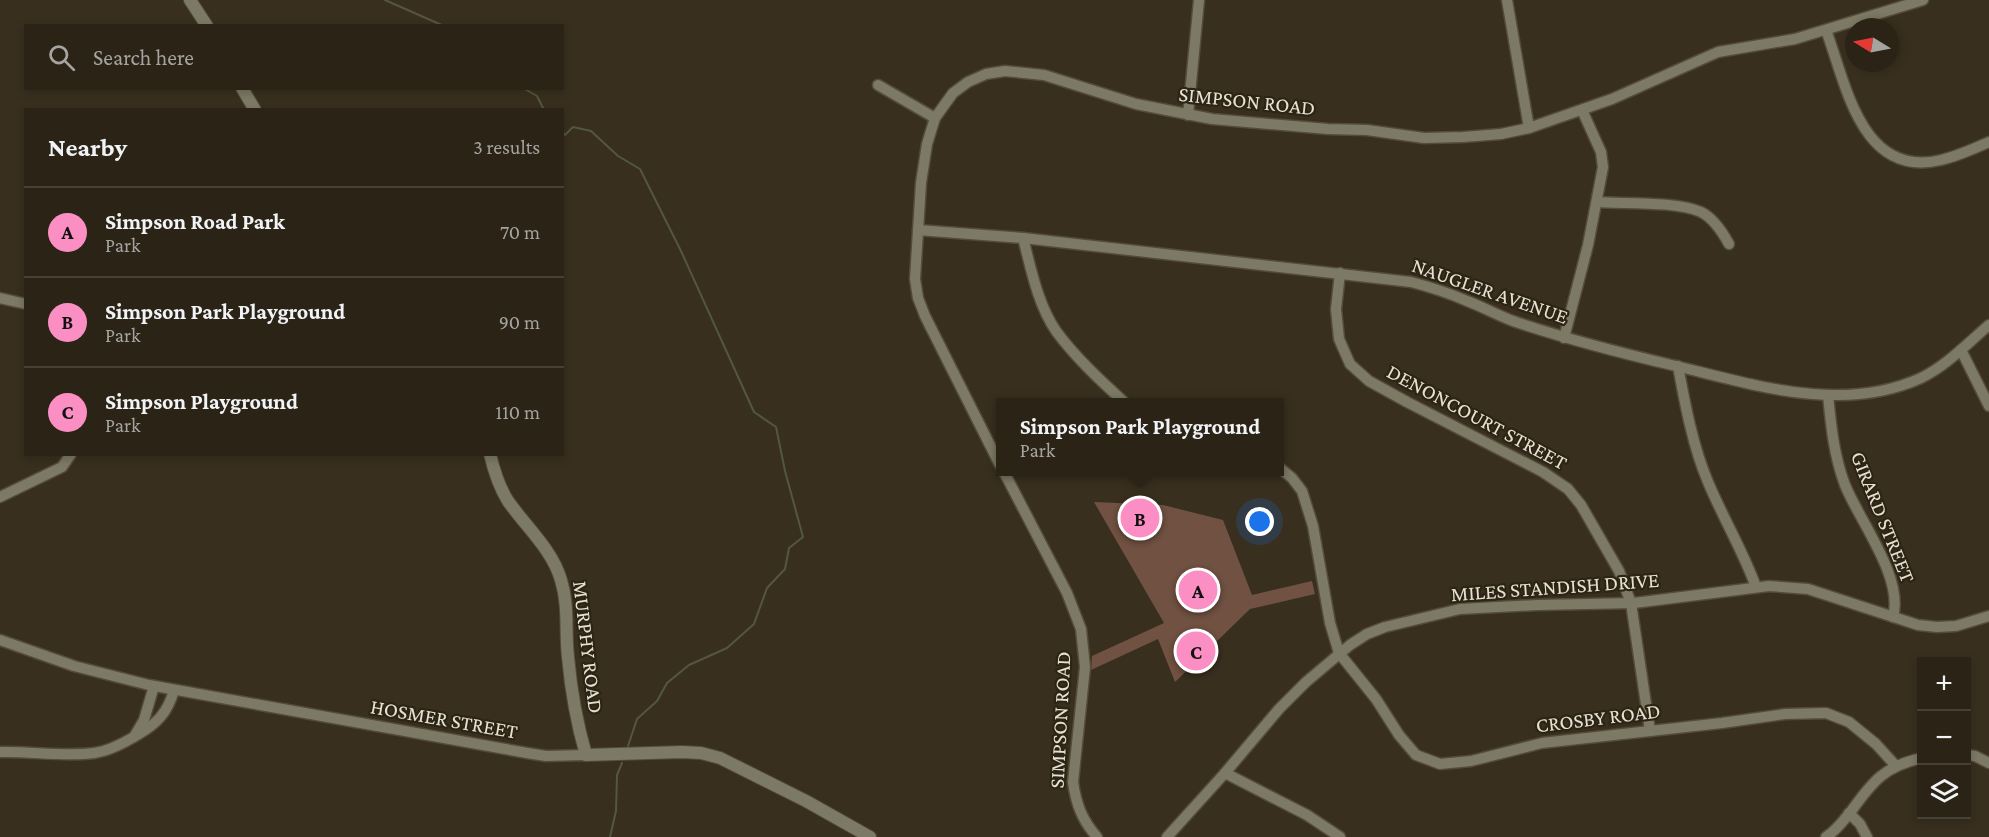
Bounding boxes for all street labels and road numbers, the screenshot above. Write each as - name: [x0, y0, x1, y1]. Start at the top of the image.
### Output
- street label: SIMPSON ROAD: [1178, 82, 1316, 120]
- street label: NAUGLER AVENUE: [1409, 253, 1571, 329]
- street label: DENONCOURT STREET: [1383, 359, 1572, 475]
- street label: GIRARD STREET: [1846, 448, 1920, 587]
- street label: MILES STANDISH DRIVE: [1450, 568, 1660, 606]
- street label: MURPHY ROAD: [568, 579, 608, 715]
- street label: SIMPSON ROAD: [1044, 651, 1076, 789]
- street label: HOSMER STREET: [369, 694, 520, 744]
- street label: CROSBY ROAD: [1534, 698, 1662, 738]

